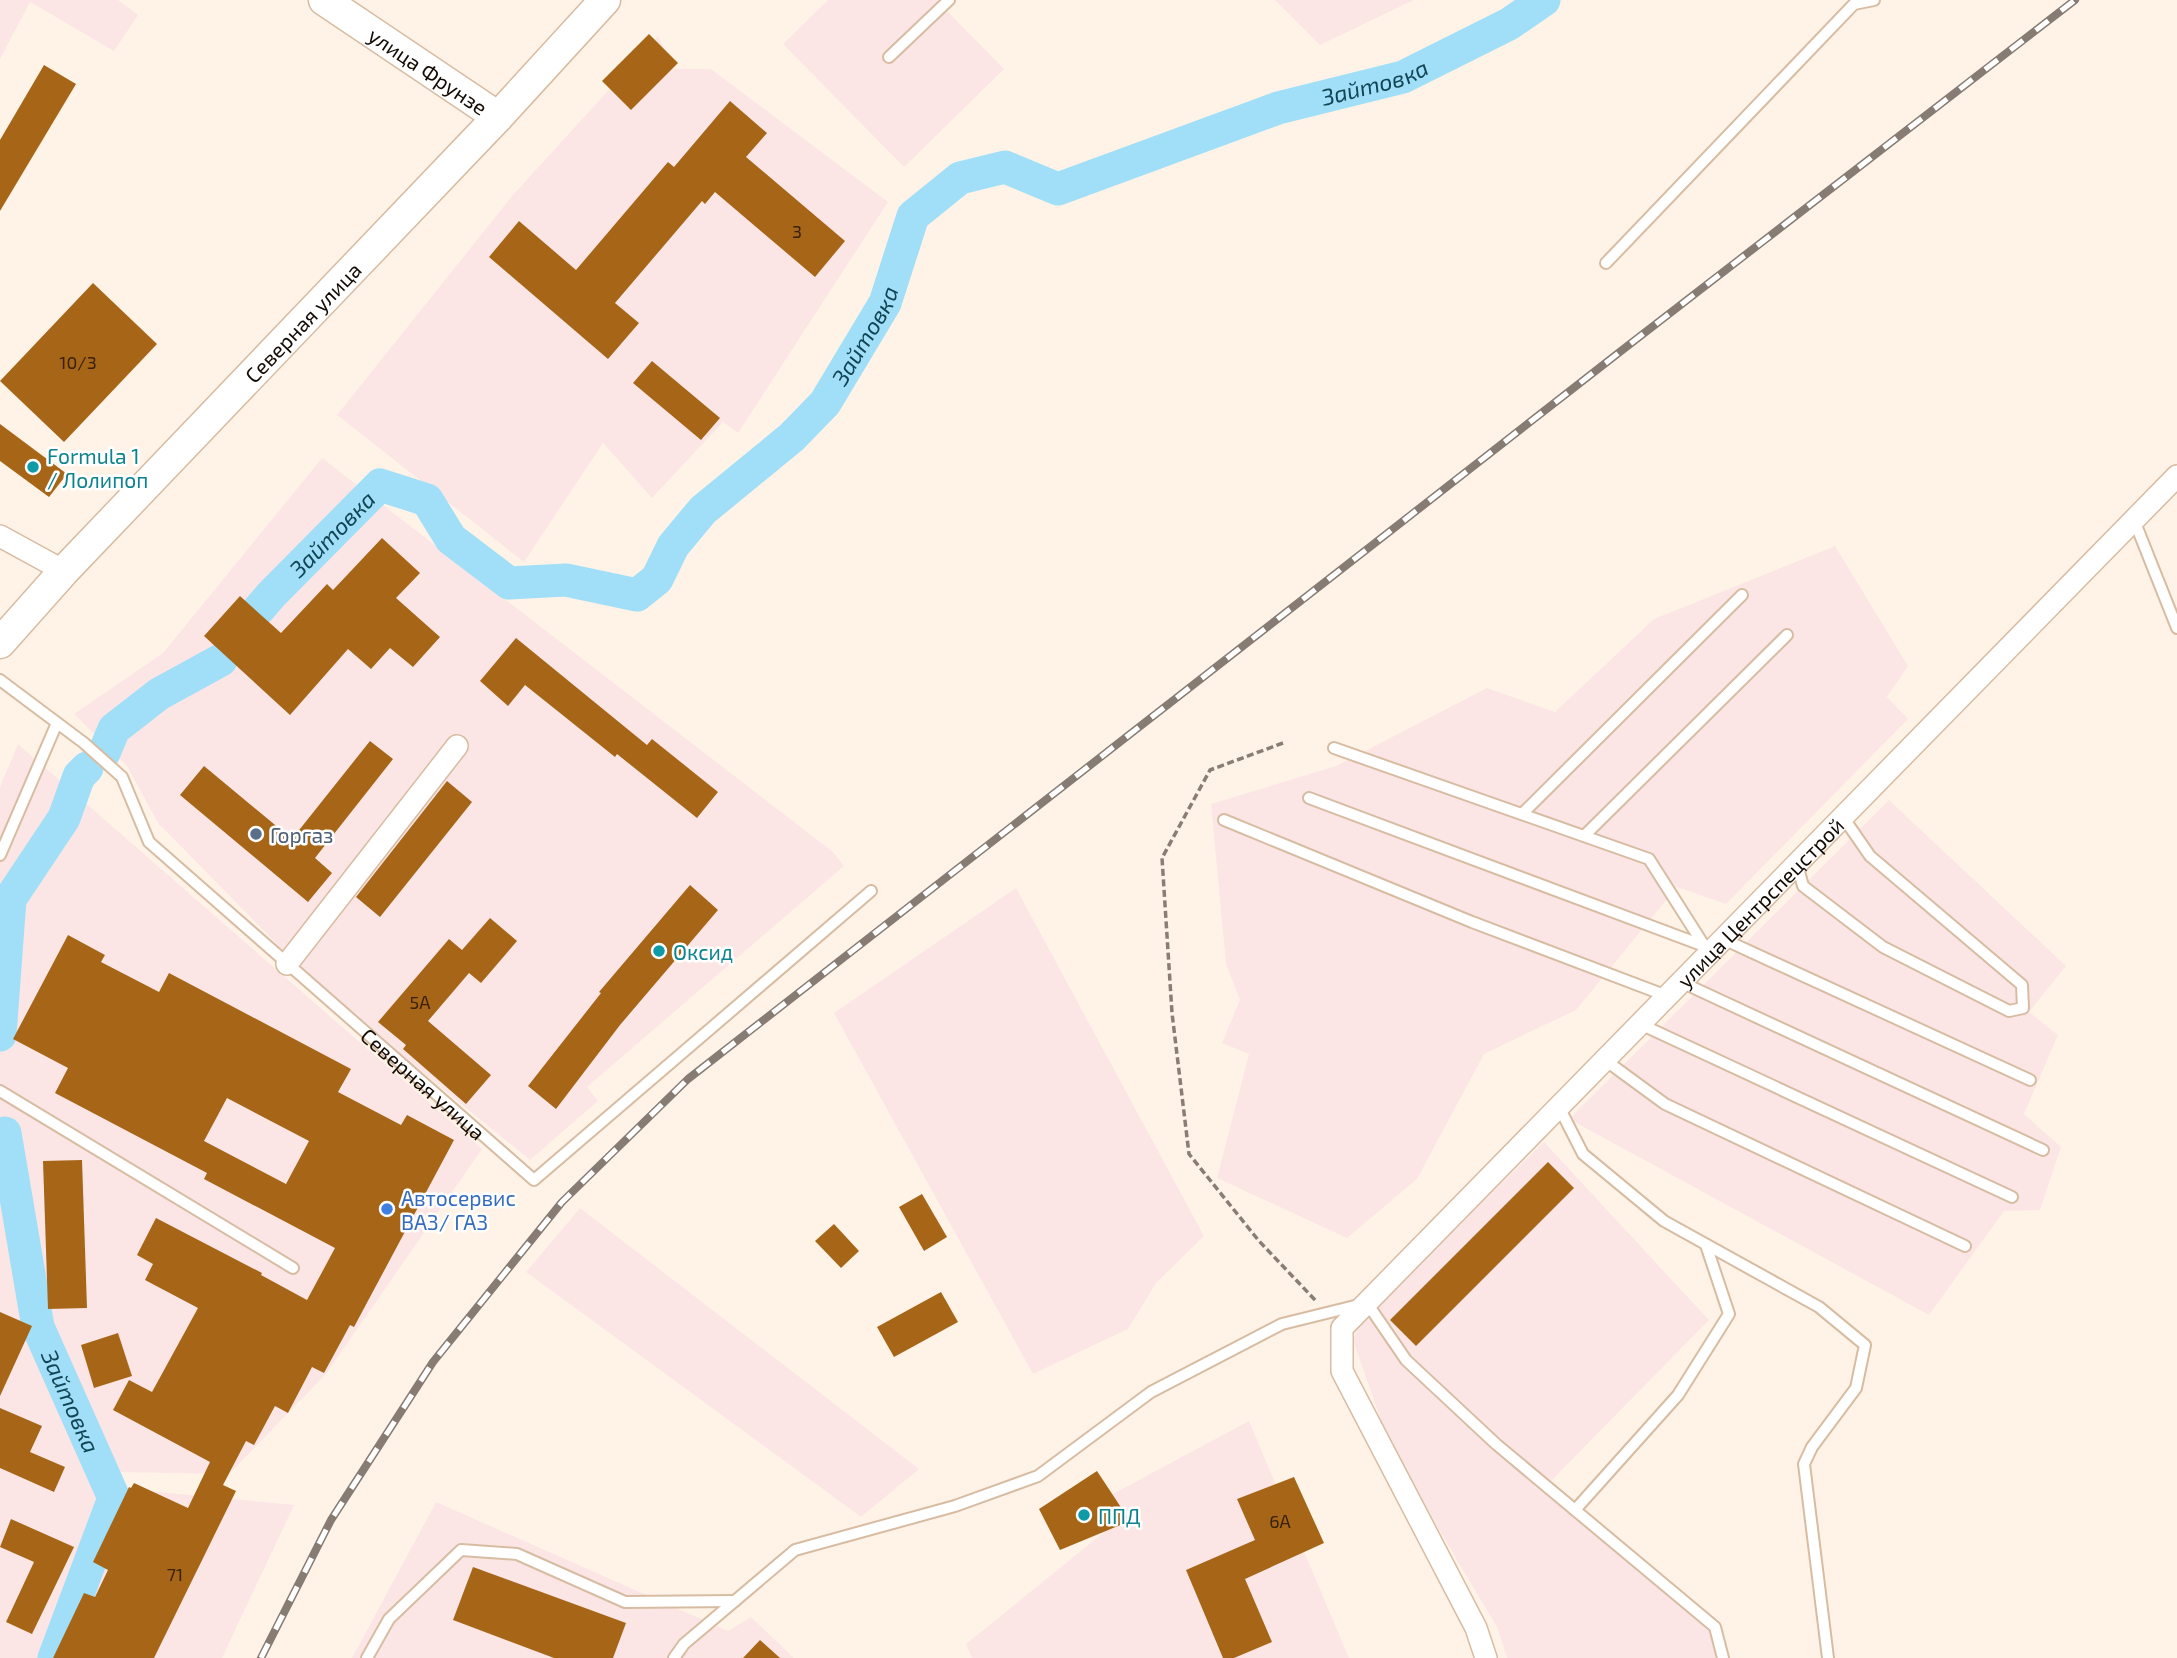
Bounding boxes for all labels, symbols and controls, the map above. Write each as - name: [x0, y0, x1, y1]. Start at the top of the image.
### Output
- street label: улица Фрунзе: [364, 21, 493, 119]
- water label: Зайтовка: [1317, 53, 1433, 111]
- house number: 3: [792, 220, 802, 242]
- street label: Северная улица: [239, 256, 365, 387]
- water label: Зайтовка: [825, 283, 904, 391]
- house number: 10/3: [59, 351, 97, 373]
- place label: Formula 1 / Лолипоп: [47, 443, 148, 492]
- marker: Formula 1 / Лолипоп: [25, 459, 41, 475]
- water label: Зайтовка: [283, 485, 381, 583]
- street label: улица Центрспецстрой: [1671, 812, 1848, 993]
- place label: Горгаз: [270, 822, 334, 847]
- marker: Горгаз: [248, 826, 264, 842]
- place label: Оксид: [673, 939, 733, 964]
- marker: Оксид: [651, 943, 667, 959]
- house number: 5А: [410, 991, 431, 1013]
- street label: Северная улица: [357, 1022, 491, 1144]
- place label: Автосервис ВАЗ/ ГАЗ: [401, 1185, 516, 1234]
- marker: Автосервис ВАЗ/ ГАЗ: [379, 1201, 395, 1217]
- water label: Зайтовка: [35, 1344, 106, 1457]
- place label: ППД: [1098, 1503, 1141, 1528]
- marker: ППД: [1076, 1507, 1092, 1523]
- house number: 6А: [1269, 1510, 1292, 1532]
- house number: 71: [167, 1563, 183, 1585]

